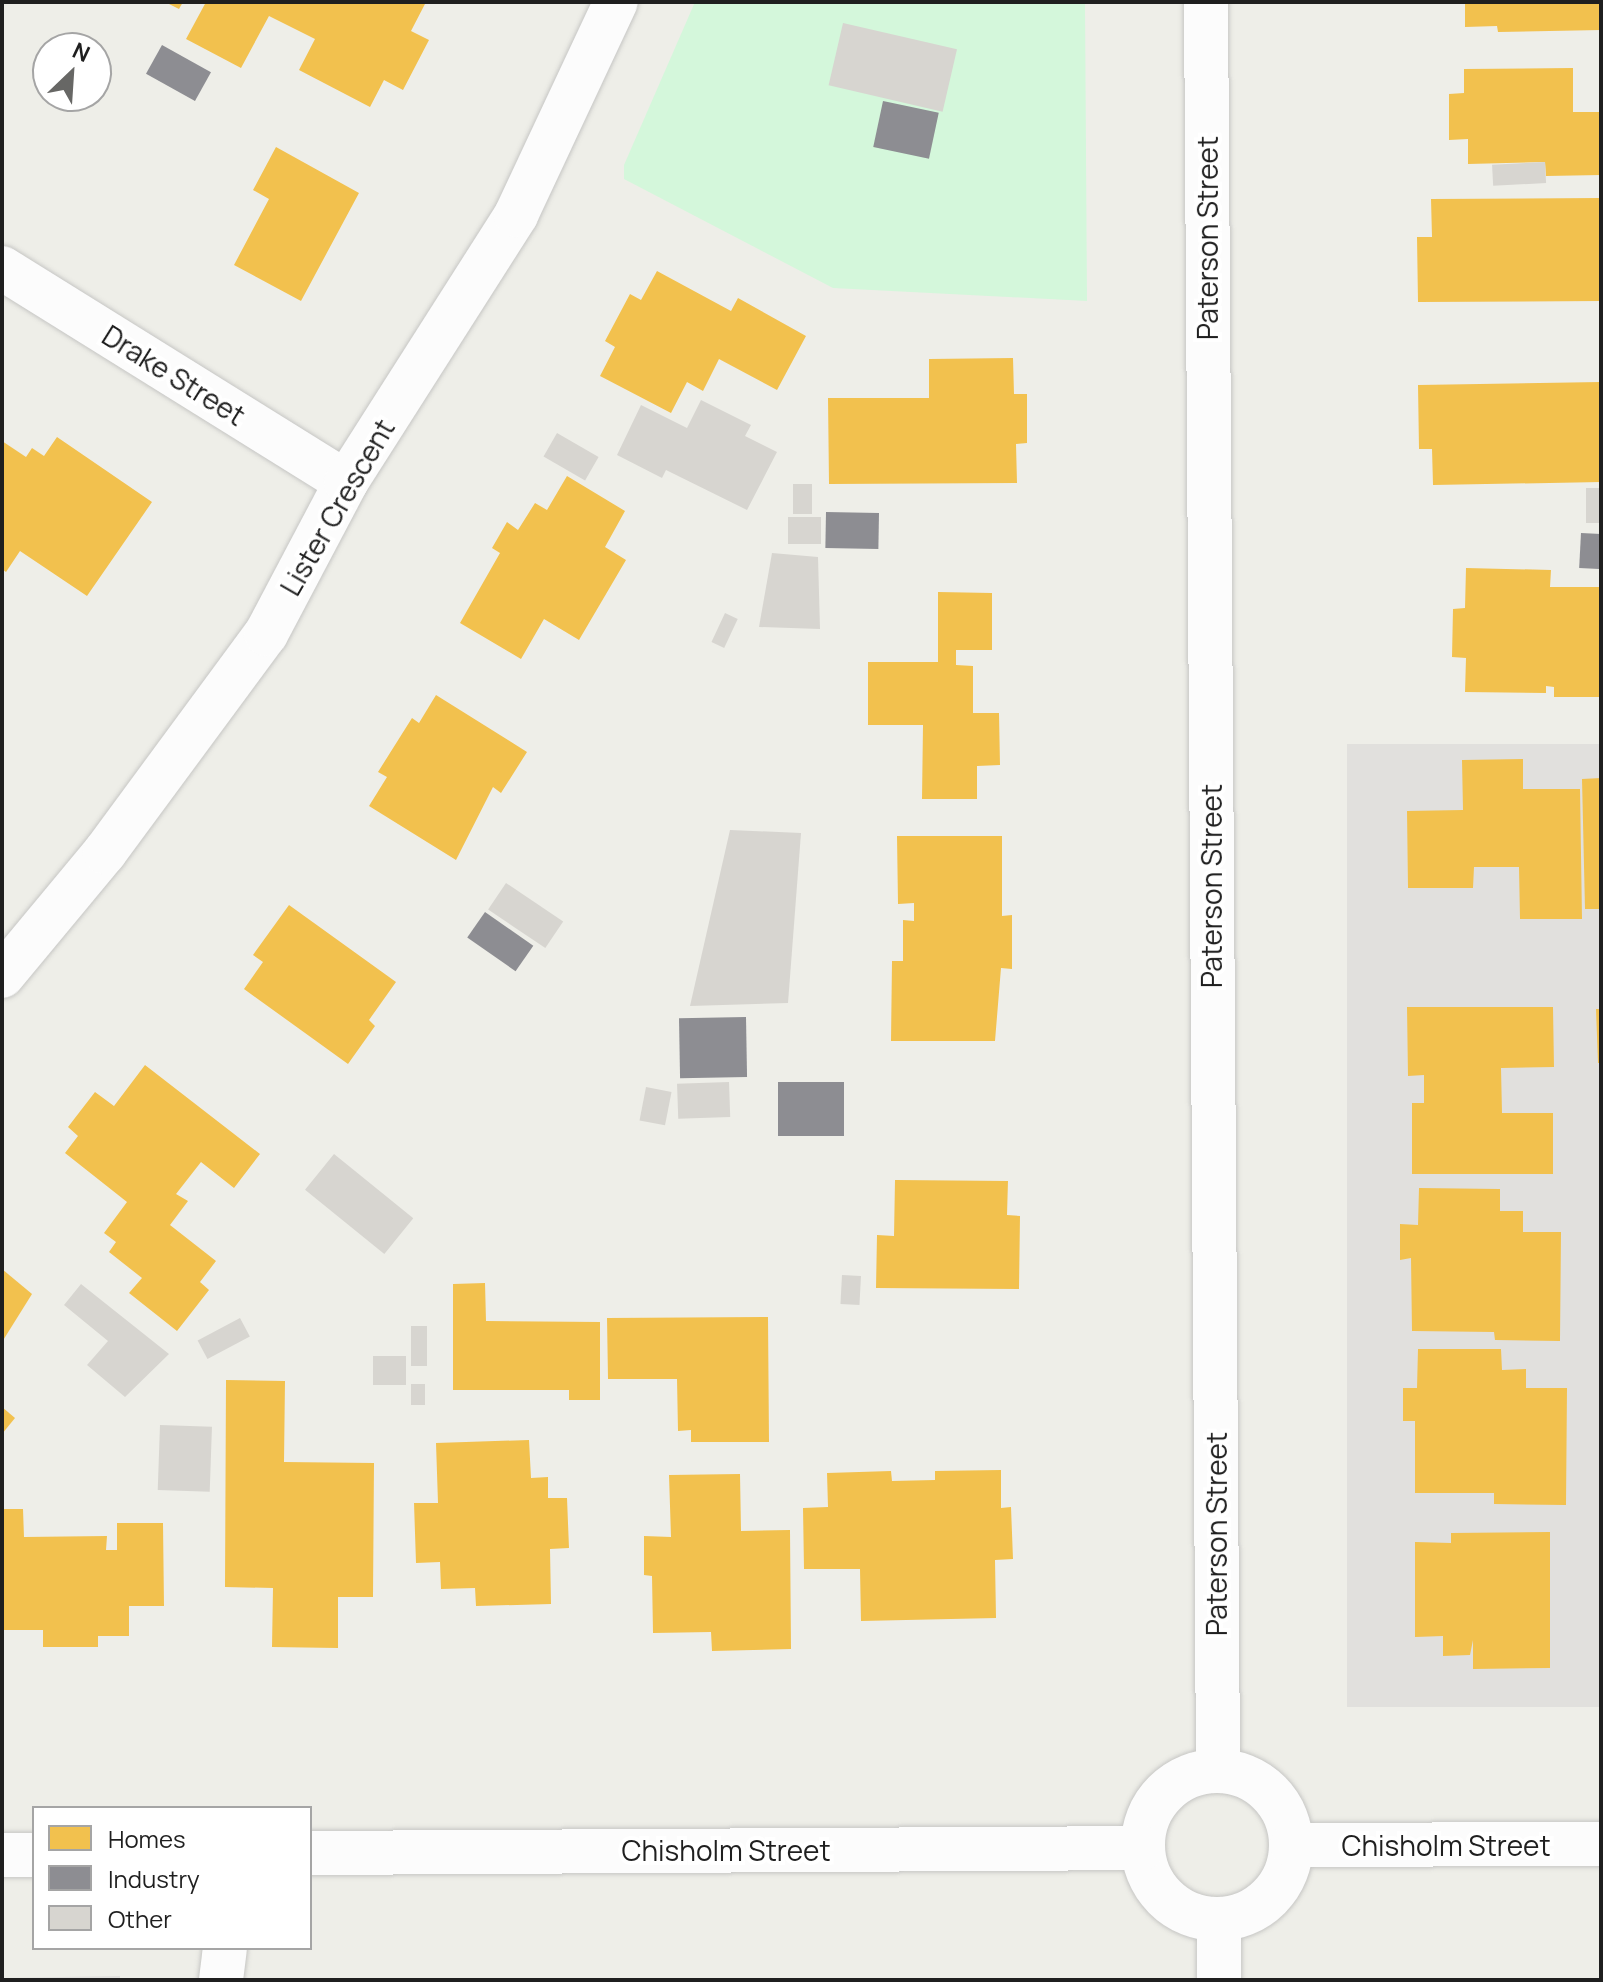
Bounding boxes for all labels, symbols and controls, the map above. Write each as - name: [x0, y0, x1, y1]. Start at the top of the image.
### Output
- north arrow: [32, 32, 112, 112]
- text: N: [68, 35, 95, 69]
- street label: Paterson Street: [1190, 136, 1224, 340]
- street label: Drake Street: [97, 318, 251, 432]
- street label: Lister Crescent: [273, 413, 401, 601]
- street label: Paterson Street: [1194, 784, 1228, 988]
- street label: Paterson Street: [1199, 1432, 1233, 1636]
- legend: [32, 1806, 312, 1950]
- text: Homes: [108, 1822, 186, 1855]
- street label: Chisholm Street: [1341, 1828, 1551, 1862]
- street label: Chisholm Street: [621, 1833, 831, 1867]
- text: Industry: [108, 1862, 200, 1895]
- text: Other: [108, 1902, 172, 1935]

